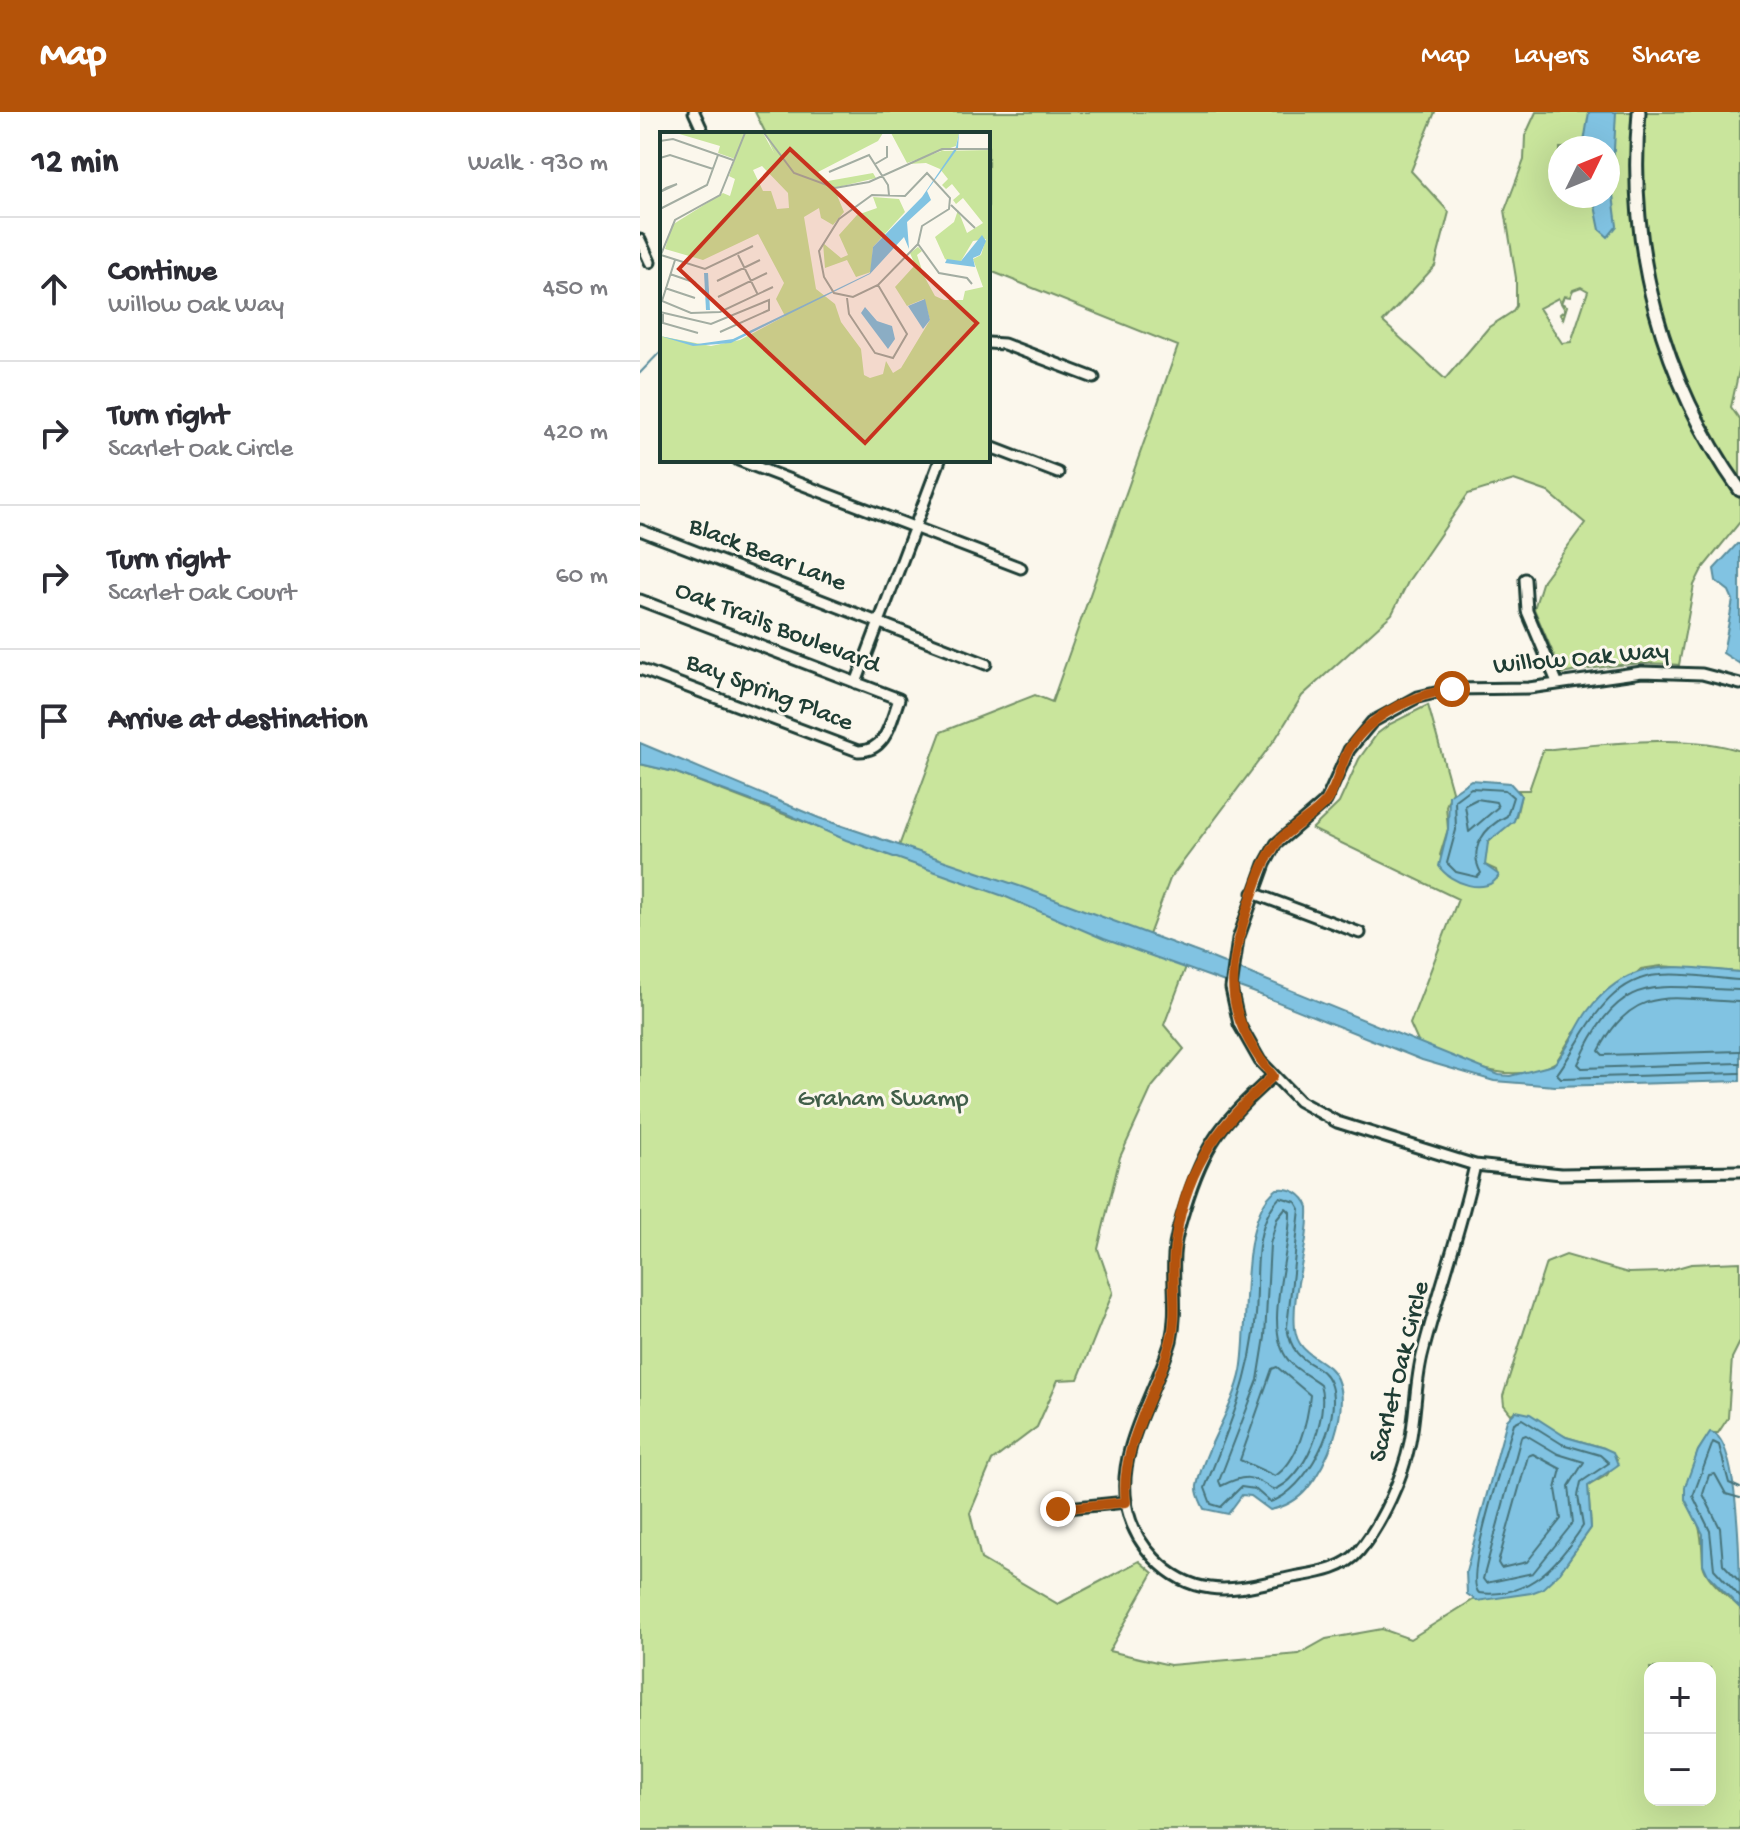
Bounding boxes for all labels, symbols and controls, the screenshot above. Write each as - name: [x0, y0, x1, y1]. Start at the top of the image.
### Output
- text: Map: [40, 34, 106, 78]
- text: Map: [1421, 40, 1470, 73]
- text: Layers: [1514, 40, 1588, 73]
- text: Share: [1632, 40, 1700, 73]
- inset map: [660, 132, 990, 462]
- north arrow: [1548, 136, 1620, 208]
- text: 12 min: [32, 144, 118, 184]
- text: Walk · 930 m: [468, 149, 608, 180]
- text: Continue: [108, 256, 217, 291]
- icon: ahead: [32, 267, 76, 311]
- text: 450 m: [543, 274, 608, 305]
- text: Willow Oak Way: [108, 291, 284, 322]
- text: Turn right: [108, 400, 228, 435]
- icon: right: [32, 411, 76, 455]
- text: 420 m: [544, 418, 608, 449]
- text: Scarlet Oak Circle: [108, 435, 293, 466]
- street label: Black Bear Lane: [683, 511, 851, 600]
- text: Turn right: [108, 544, 228, 579]
- icon: right: [32, 555, 76, 599]
- text: 60 m: [555, 562, 608, 593]
- street label: Oak Trails Boulevard: [670, 576, 886, 683]
- text: Scarlet Oak Court: [108, 579, 296, 610]
- street label: Willow Oak Way: [1492, 637, 1670, 683]
- street label: Bay Spring Place: [680, 648, 857, 740]
- route start: [1434, 671, 1470, 707]
- icon: arrive: [32, 699, 76, 743]
- text: Arrive at destination: [108, 704, 368, 739]
- park label: Graham Swamp: [798, 1085, 969, 1116]
- street label: Scarlet Oak Circle: [1364, 1278, 1439, 1466]
- route end: [1040, 1491, 1076, 1527]
- map controls: [1644, 1662, 1716, 1806]
- button: +: [1644, 1662, 1716, 1734]
- button: −: [1644, 1734, 1716, 1806]

